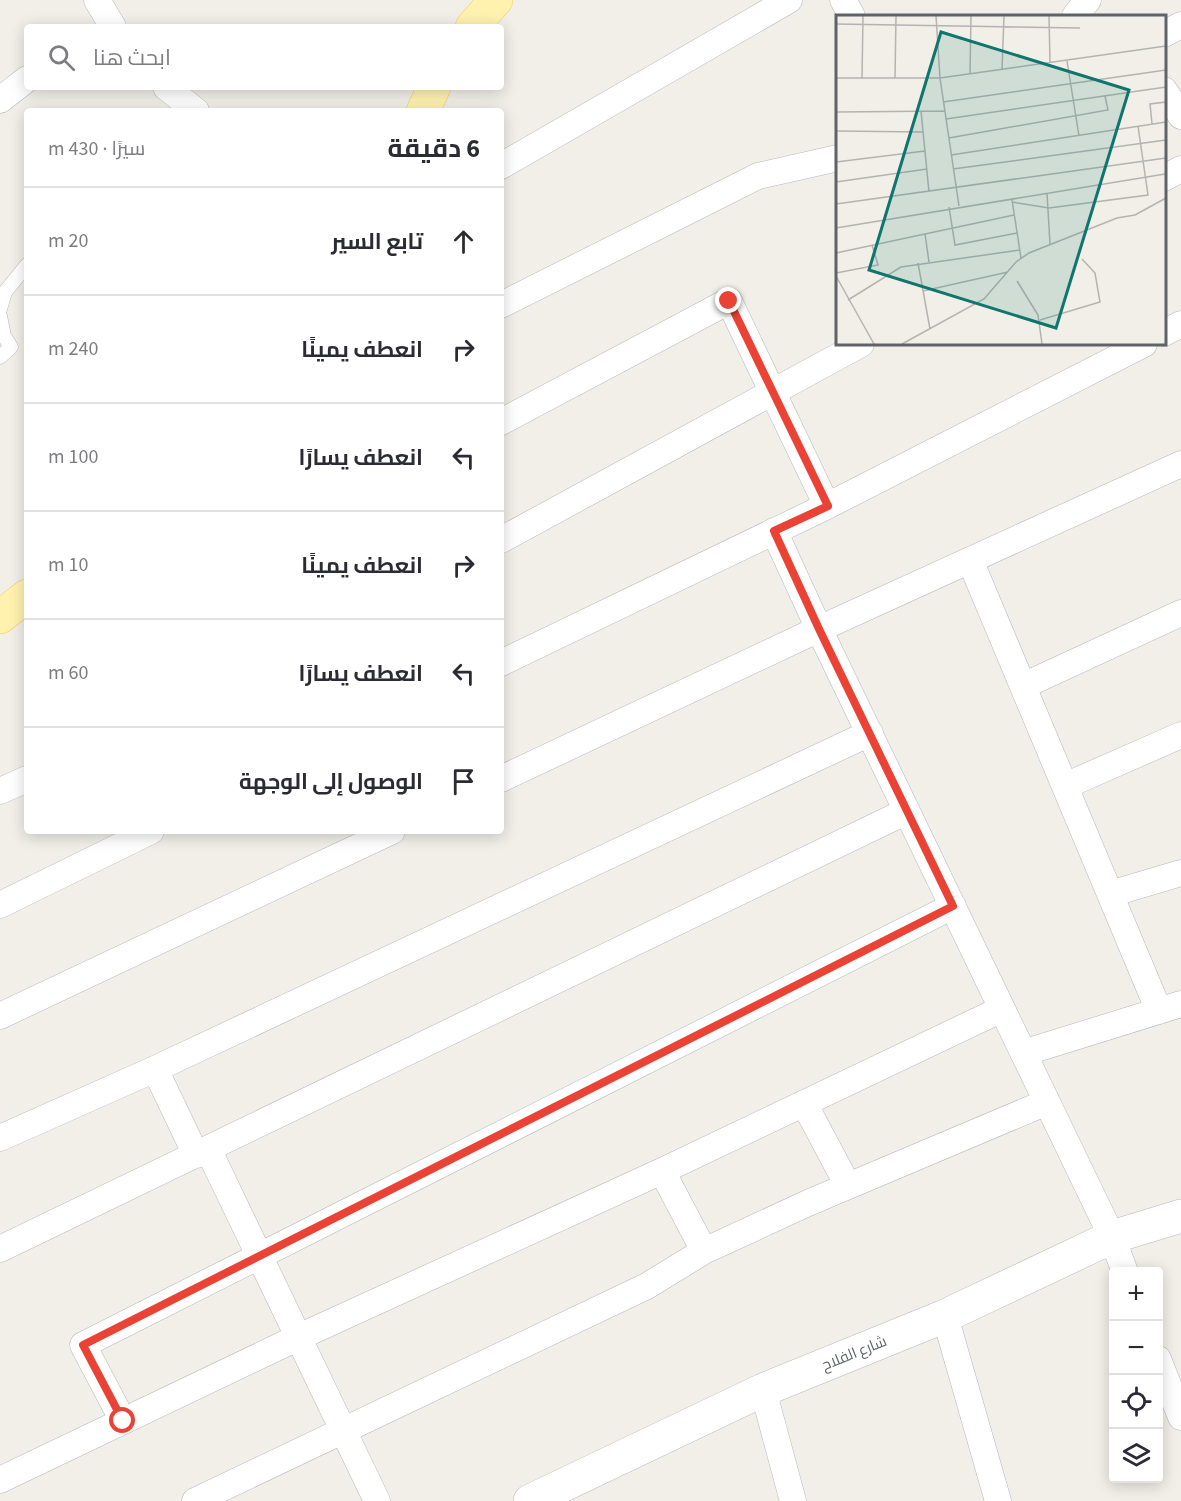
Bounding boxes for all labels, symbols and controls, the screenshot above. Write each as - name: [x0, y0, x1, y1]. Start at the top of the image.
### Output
- inset map: [836, 15, 1166, 345]
- search box: [24, 24, 504, 90]
- icon: search: [45, 41, 78, 74]
- text: ابحث هنا: [93, 42, 171, 74]
- text: 6 دقيقة: [388, 130, 480, 167]
- text: سيرًا · 430 m: [48, 135, 145, 163]
- icon: ahead: [447, 225, 480, 258]
- text: تابع السير: [331, 226, 423, 258]
- text: 20 m: [48, 227, 88, 255]
- route end: [715, 287, 741, 313]
- icon: right: [447, 333, 480, 366]
- text: انعطف يمينًا: [301, 334, 423, 366]
- text: 240 m: [48, 335, 98, 363]
- icon: left: [447, 441, 480, 474]
- text: انعطف يسارًا: [299, 442, 423, 474]
- text: 100 m: [48, 443, 98, 471]
- icon: right: [447, 549, 480, 582]
- text: انعطف يمينًا: [301, 550, 423, 582]
- text: 10 m: [48, 551, 88, 579]
- icon: left: [447, 657, 480, 690]
- text: انعطف يسارًا: [299, 658, 423, 690]
- text: 60 m: [48, 659, 88, 687]
- icon: arrive: [447, 765, 480, 798]
- text: الوصول إلى الوجهة: [239, 766, 423, 798]
- map controls: [1109, 1267, 1163, 1483]
- button: +: [1109, 1267, 1163, 1321]
- button: −: [1109, 1321, 1163, 1375]
- street label: شارع الفلاح: [818, 1331, 890, 1376]
- button: locate: [1109, 1375, 1163, 1429]
- route start: [109, 1407, 135, 1433]
- button: layers: [1109, 1429, 1163, 1483]

